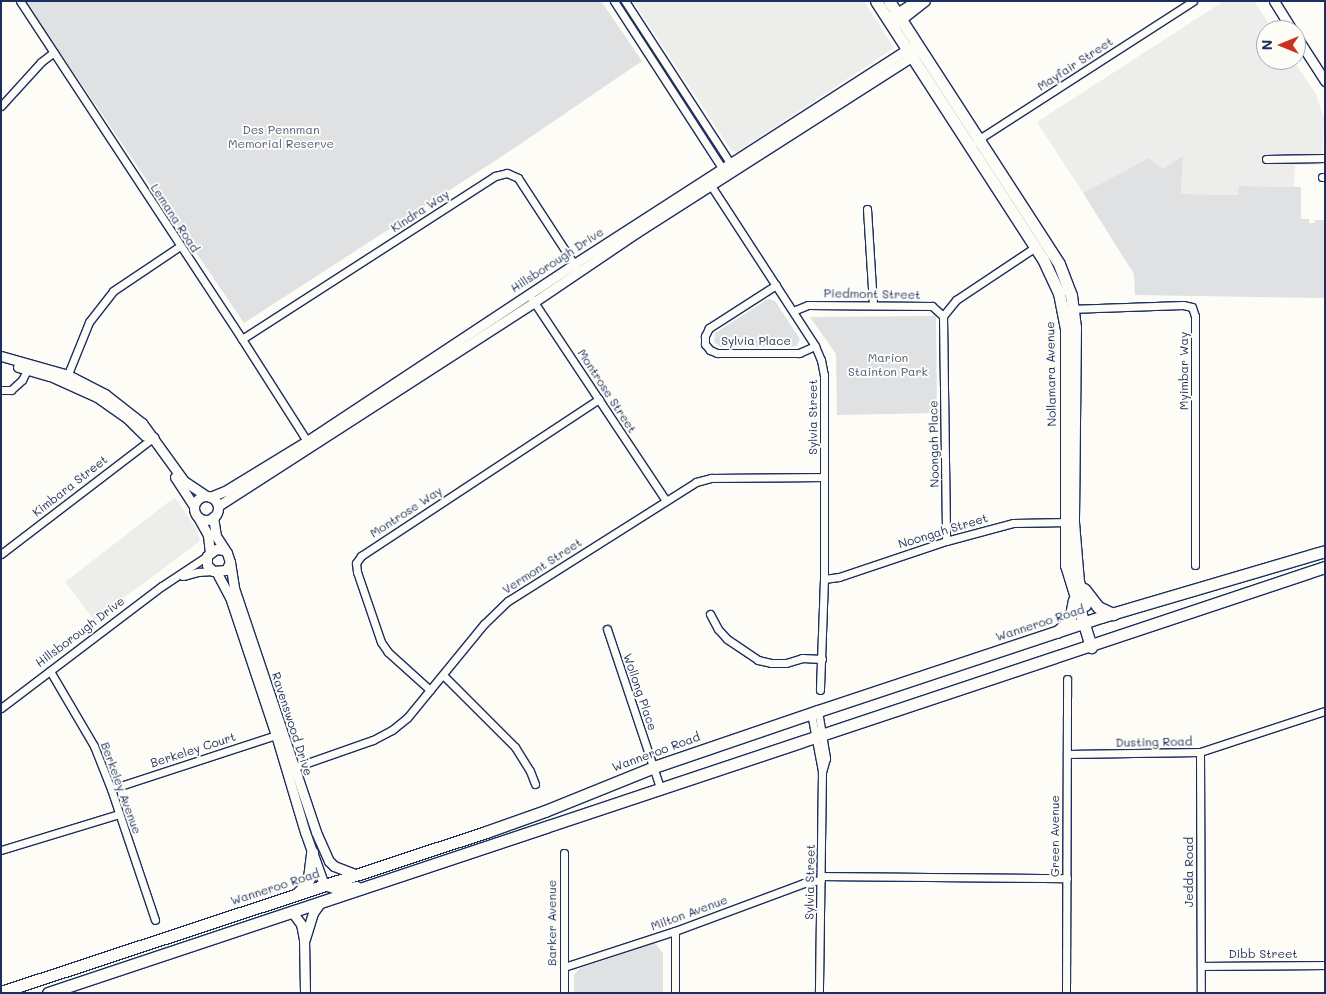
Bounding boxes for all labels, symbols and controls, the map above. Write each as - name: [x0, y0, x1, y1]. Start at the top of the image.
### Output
- north arrow: [1256, 20, 1306, 70]
- street label: Mayfair Street: [1035, 34, 1115, 94]
- text: N: [1257, 40, 1276, 50]
- park label: Des Pennman Memorial Reserve: [228, 123, 334, 151]
- street label: Lemana Road: [148, 181, 202, 255]
- street label: Kindra Way: [388, 187, 452, 235]
- street label: Hillsborough Drive: [508, 225, 606, 295]
- street label: Piedmont Street: [824, 286, 920, 302]
- street label: Nollamara Avenue: [1043, 321, 1059, 427]
- street label: Myimbar Way: [1177, 332, 1191, 410]
- street label: Sylvia Place: [721, 334, 791, 348]
- street label: Montrose Street: [575, 346, 639, 436]
- park label: Marion Stainton Park: [848, 351, 928, 379]
- street label: Sylvia Street: [806, 379, 820, 455]
- street label: Noongah Place: [926, 400, 942, 488]
- street label: Kimbara Street: [30, 452, 110, 520]
- street label: Montrose Way: [367, 483, 445, 541]
- street label: Noongah Street: [896, 511, 990, 551]
- street label: Vermont Street: [500, 535, 584, 597]
- street label: Hillsborough Drive: [33, 594, 127, 670]
- street label: Wanneroo Road: [994, 602, 1086, 644]
- street label: Wollong Place: [620, 652, 660, 732]
- street label: Ravenswood Drive: [268, 670, 316, 778]
- street label: Berkeley Court: [149, 729, 237, 771]
- street label: Wanneroo Road: [610, 729, 702, 775]
- street label: Dusting Road: [1115, 734, 1193, 750]
- street label: Berkeley Avenue: [98, 740, 144, 836]
- street label: Green Avenue: [1048, 795, 1062, 877]
- street label: Jedda Road: [1182, 837, 1196, 907]
- street label: Sylvia Street: [802, 844, 818, 920]
- street label: Wanneroo Road: [229, 866, 321, 908]
- street label: Barker Avenue: [545, 880, 559, 966]
- street label: Milton Avenue: [649, 892, 729, 934]
- street label: Dibb Street: [1228, 947, 1298, 961]

